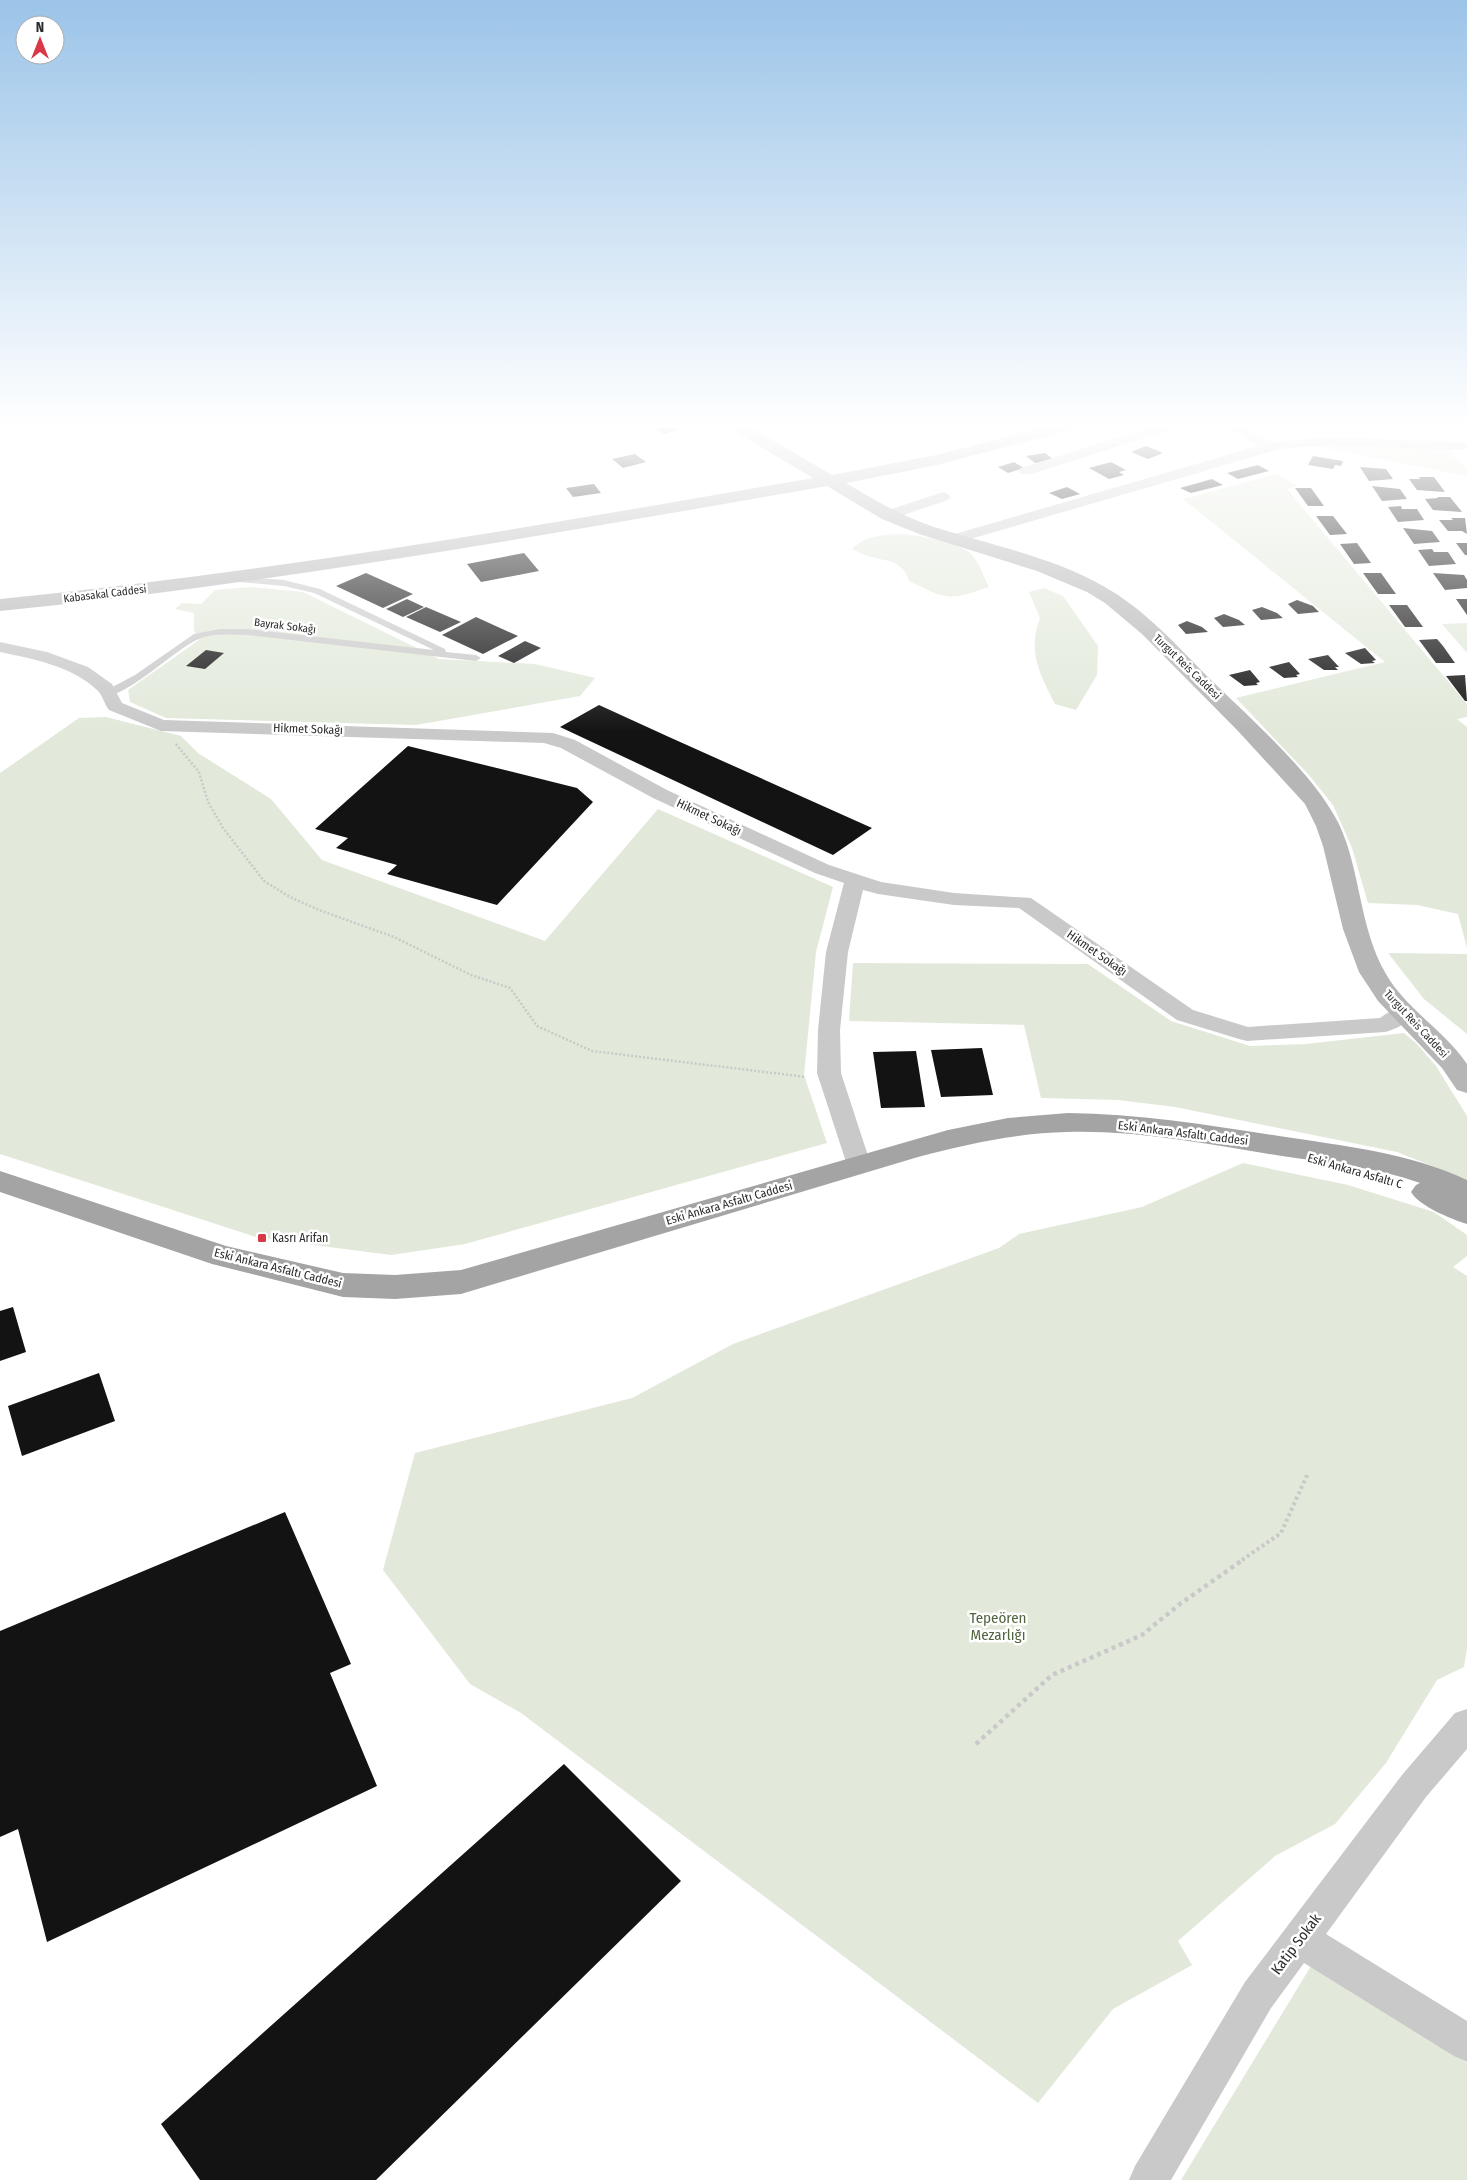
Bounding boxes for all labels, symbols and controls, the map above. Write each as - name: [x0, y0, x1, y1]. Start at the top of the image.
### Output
- north arrow: [15, 15, 65, 65]
- text: N: [36, 19, 44, 36]
- street label: Kabasakal Caddesi: [63, 582, 147, 606]
- street label: Bayrak Sokağı: [253, 616, 317, 636]
- street label: Turgut Reis Caddesi: [1151, 632, 1223, 702]
- street label: Hikmet Sokağı: [273, 721, 343, 737]
- street label: Hikmet Sokağı: [674, 796, 744, 838]
- street label: Hikmet Sokağı: [1064, 927, 1130, 979]
- street label: Turgut Reis Caddesi: [1381, 987, 1451, 1061]
- street label: Eski Ankara Asfaltı Caddesi: [1117, 1118, 1249, 1148]
- street label: Eski Ankara Asfaltı C: [1306, 1151, 1404, 1191]
- street label: Eski Ankara Asfaltı Caddesi: [664, 1178, 794, 1228]
- place label: Kasrı Arifan: [272, 1231, 328, 1245]
- marker: Kasrı Arifan: [256, 1232, 268, 1244]
- street label: Eski Ankara Asfaltı Caddesi: [213, 1245, 343, 1291]
- park label: Tepeören Mezarlığı: [970, 1609, 1026, 1644]
- street label: Katip Sokak: [1267, 1910, 1325, 1978]

